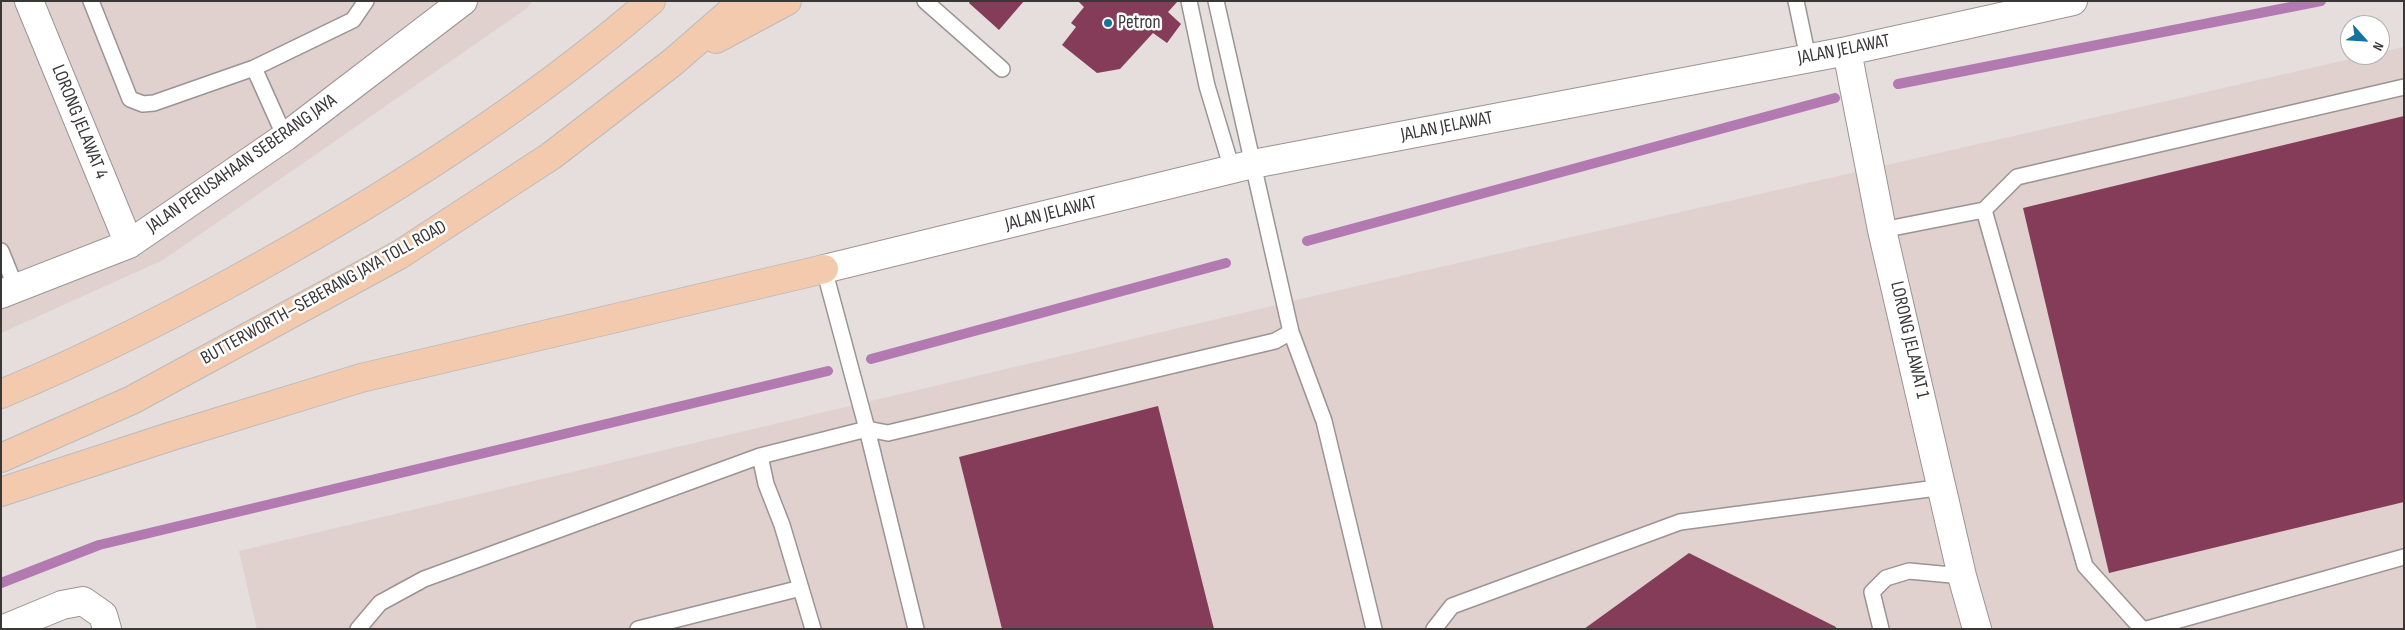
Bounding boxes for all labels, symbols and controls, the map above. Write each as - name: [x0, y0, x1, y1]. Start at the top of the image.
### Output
- place label: Petron: [1118, 12, 1161, 34]
- north arrow: [2340, 15, 2390, 65]
- marker: Petron: [1102, 17, 1114, 29]
- street label: JALAN JELAWAT: [1796, 30, 1892, 70]
- text: N: [2369, 39, 2387, 53]
- street label: LORONG JELAWAT 4: [46, 62, 112, 182]
- street label: JALAN PERUSAHAAN SEBERANG JAYA: [143, 90, 341, 238]
- street label: JALAN JELAWAT: [1399, 107, 1495, 147]
- street label: JALAN JELAWAT: [1003, 192, 1099, 236]
- street label: BUTTERWORTH–SEBERANG JAYA TOLL ROAD: [197, 216, 451, 370]
- street label: LORONG JELAWAT 1: [1884, 279, 1934, 401]

